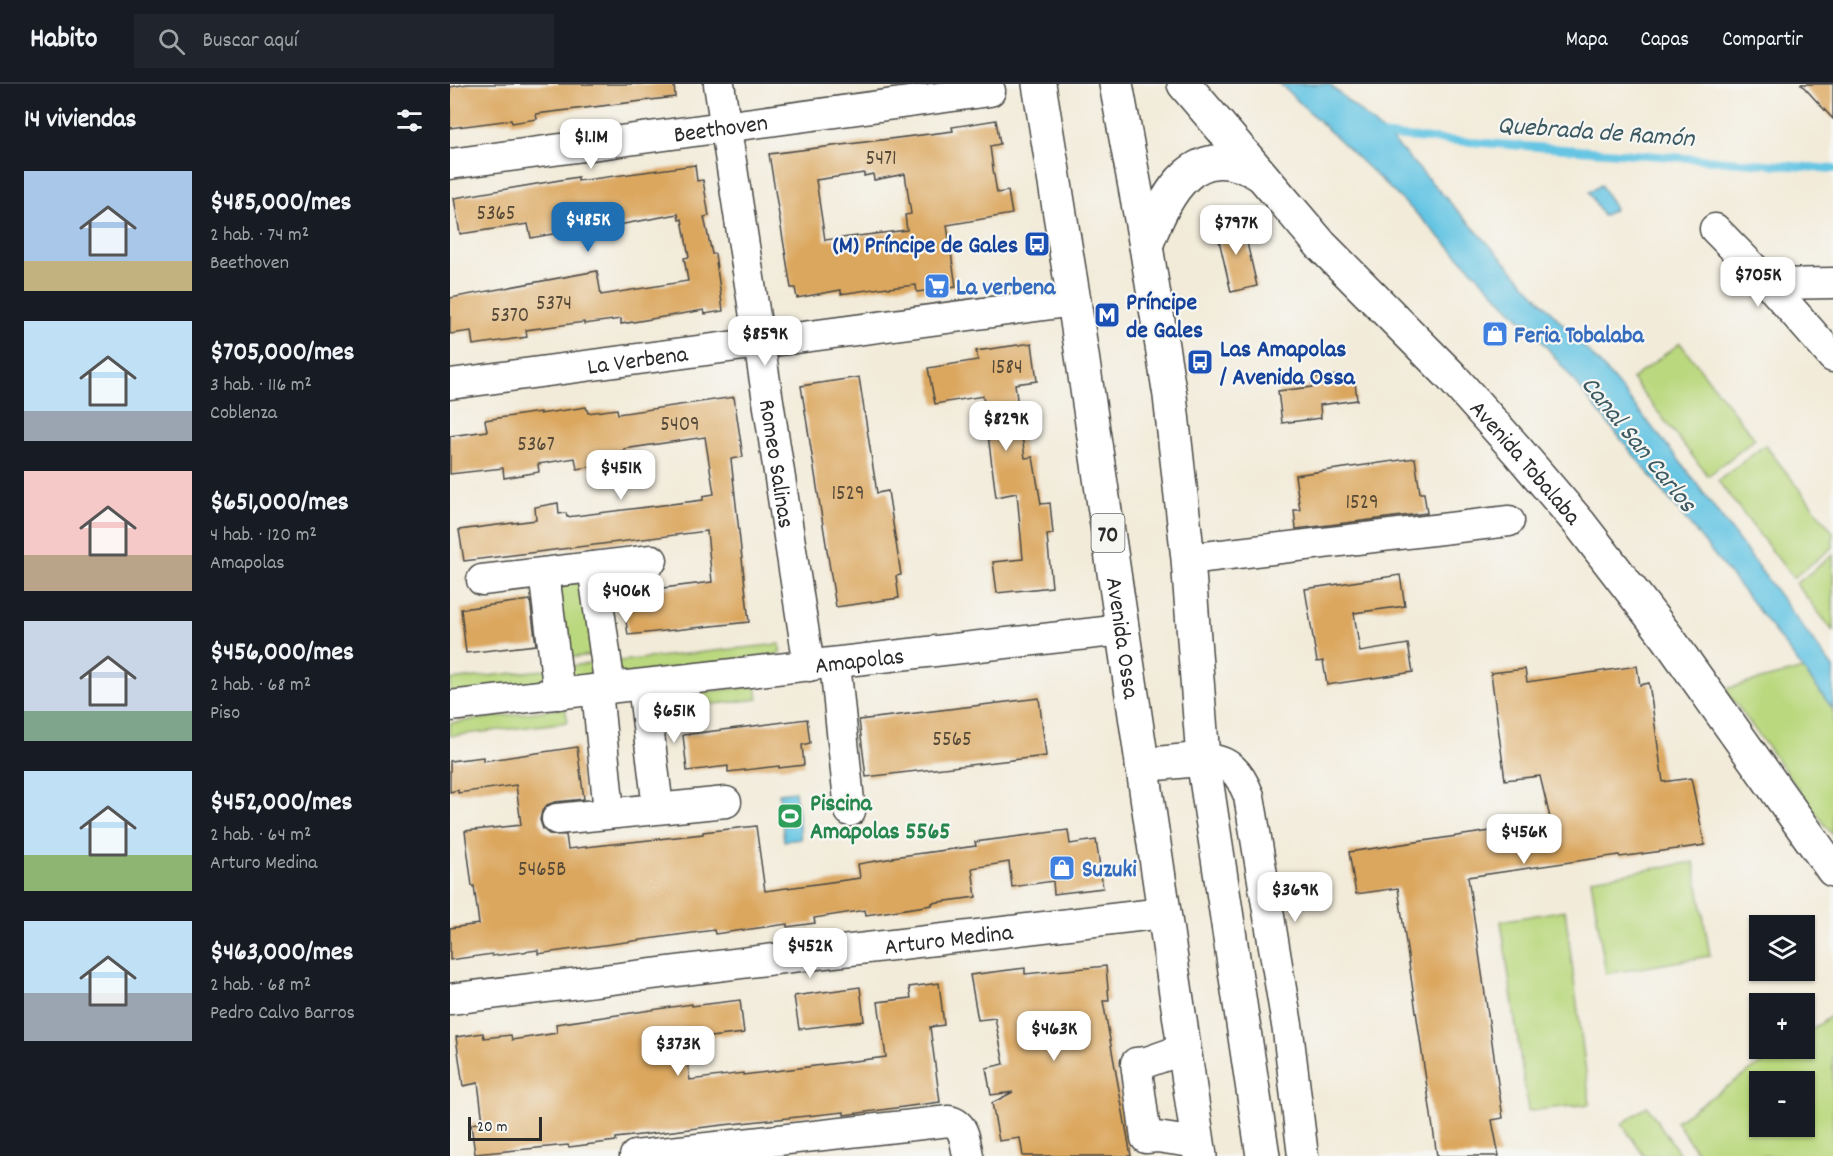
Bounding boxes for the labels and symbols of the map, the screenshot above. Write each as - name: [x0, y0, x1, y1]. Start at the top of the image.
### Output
- street label: Beethoven: [672, 107, 770, 154]
- water label: Quebrada de Ramón: [1496, 108, 1696, 159]
- pin: $1.1M: [549, 119, 633, 170]
- house number: 5471: [865, 145, 897, 175]
- house number: 5365: [476, 200, 516, 230]
- pin: $485K: [546, 202, 630, 253]
- pin: $797K: [1194, 205, 1278, 256]
- bus stop icon: (M) Príncipe de Gales: [1022, 229, 1052, 259]
- place label: (M) Príncipe de Gales: [833, 230, 1018, 264]
- pin: $705K: [1716, 257, 1800, 308]
- supermarket icon: La verbena: [922, 271, 952, 301]
- place label: La verbena: [956, 272, 1056, 306]
- place label: Príncipe de Gales: [1126, 287, 1203, 349]
- house number: 5374: [536, 290, 572, 320]
- metro station icon: Príncipe de Gales: [1092, 300, 1122, 330]
- house number: 5370: [491, 302, 529, 332]
- pin: $859K: [723, 316, 807, 367]
- shop icon: Feria Tobalaba: [1480, 319, 1510, 349]
- place label: Feria Tobalaba: [1514, 320, 1644, 354]
- place label: Las Amapolas / Avenida Ossa: [1219, 334, 1355, 396]
- street label: La Verbena: [585, 338, 691, 386]
- bus stop icon: Las Amapolas / Avenida Ossa: [1185, 347, 1215, 377]
- house number: 1584: [991, 354, 1023, 384]
- water label: Canal San Carlos: [1571, 369, 1705, 522]
- street label: Avenida Tobalaba: [1460, 394, 1588, 534]
- street label: Romeo Salinas: [748, 397, 801, 531]
- pin: $829K: [964, 401, 1048, 452]
- house number: 5409: [660, 411, 700, 441]
- house number: 5367: [517, 431, 555, 461]
- pin: $451K: [579, 450, 663, 501]
- house number: 1529: [831, 480, 865, 510]
- house number: 1529: [1345, 489, 1379, 519]
- road number: 70: [1092, 514, 1124, 552]
- pin: $406K: [584, 573, 668, 624]
- street label: Avenida Ossa: [1095, 575, 1146, 702]
- street label: Amapolas: [813, 641, 906, 685]
- pin: $651K: [632, 693, 716, 744]
- house number: 5565: [932, 726, 972, 756]
- place label: Piscina Amapolas 5565: [810, 788, 950, 850]
- sports icon: Piscina Amapolas 5565: [775, 801, 805, 831]
- pin: $456K: [1482, 814, 1566, 865]
- shop icon: Suzuki: [1047, 853, 1077, 883]
- place label: Suzuki: [1082, 854, 1137, 888]
- house number: 5465B: [518, 856, 566, 886]
- pin: $369K: [1253, 872, 1337, 923]
- street label: Arturo Medina: [883, 917, 1015, 966]
- pin: $452K: [768, 928, 852, 979]
- pin: $463K: [1012, 1011, 1096, 1062]
- pin: $373K: [636, 1026, 720, 1077]
- scale bar: [468, 1114, 542, 1142]

